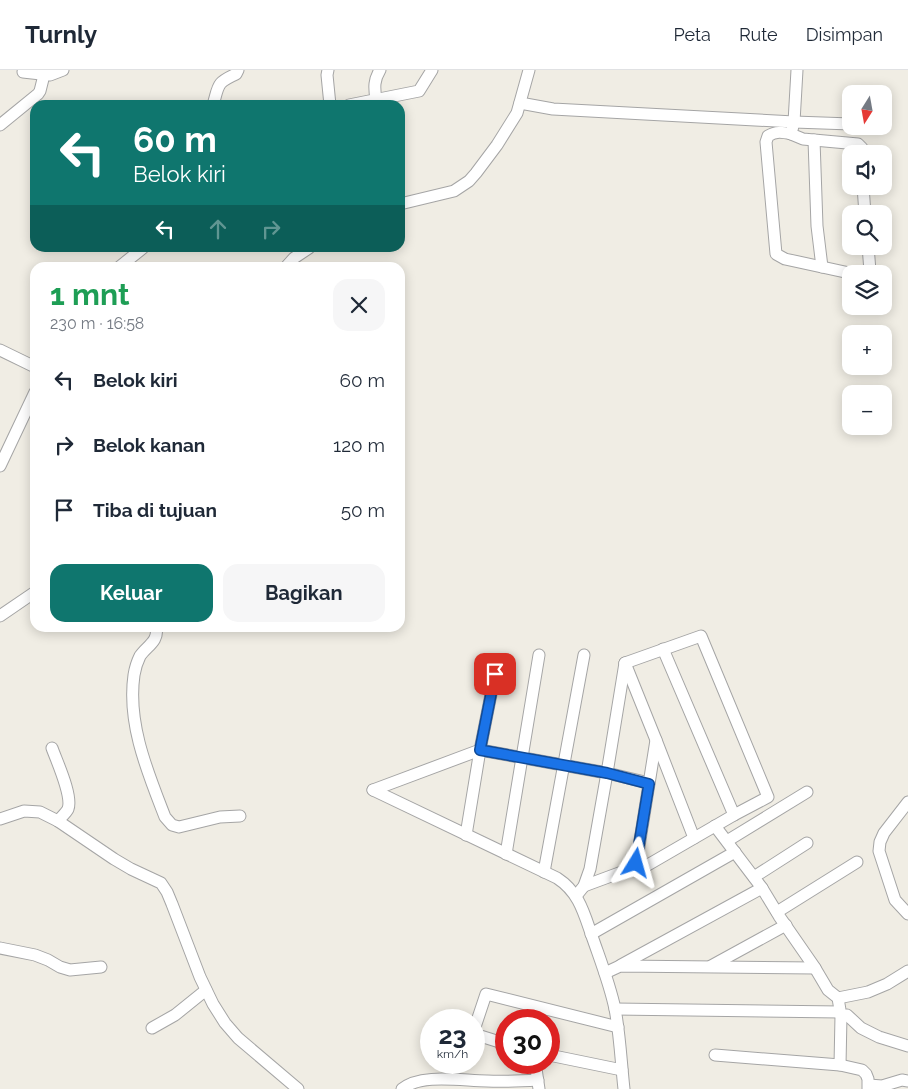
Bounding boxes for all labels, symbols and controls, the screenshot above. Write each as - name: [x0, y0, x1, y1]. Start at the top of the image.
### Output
- text: Turnly: [25, 20, 97, 49]
- text: Peta: [674, 24, 711, 45]
- text: Rute: [739, 24, 778, 45]
- text: Disimpan: [806, 24, 883, 45]
- north arrow: [842, 85, 892, 135]
- map controls: [842, 85, 892, 435]
- text: 60 m: [133, 119, 217, 160]
- icon: left: [50, 120, 115, 185]
- button: sound: [842, 145, 892, 195]
- text: Belok kiri: [133, 161, 226, 187]
- button: search: [842, 205, 892, 255]
- icon: left: [151, 215, 179, 243]
- icon: ahead: [204, 215, 232, 243]
- icon: right: [257, 215, 285, 243]
- button: layers: [842, 265, 892, 315]
- text: 1 mnt: [50, 277, 130, 312]
- button: close: [333, 279, 385, 331]
- text: 230 m · 16:58: [50, 314, 144, 333]
- button: +: [842, 325, 892, 375]
- icon: left: [50, 366, 78, 394]
- text: Belok kiri: [93, 369, 178, 391]
- text: 60 m: [340, 369, 385, 391]
- button: −: [842, 385, 892, 435]
- icon: right: [50, 431, 78, 459]
- text: Belok kanan: [93, 434, 205, 456]
- text: 120 m: [333, 434, 385, 456]
- icon: arrive: [50, 496, 78, 524]
- text: Tiba di tujuan: [93, 499, 217, 521]
- text: 50 m: [341, 499, 385, 521]
- button: Keluar: [50, 564, 213, 622]
- button: Bagikan: [223, 564, 385, 622]
- pin: [474, 653, 516, 695]
- icon: arrive: [481, 660, 509, 688]
- position arrow: [609, 836, 661, 888]
- speed limit sign: 30: [495, 1009, 560, 1074]
- text: 23: [438, 1020, 467, 1050]
- text: km/h: [437, 1047, 468, 1061]

